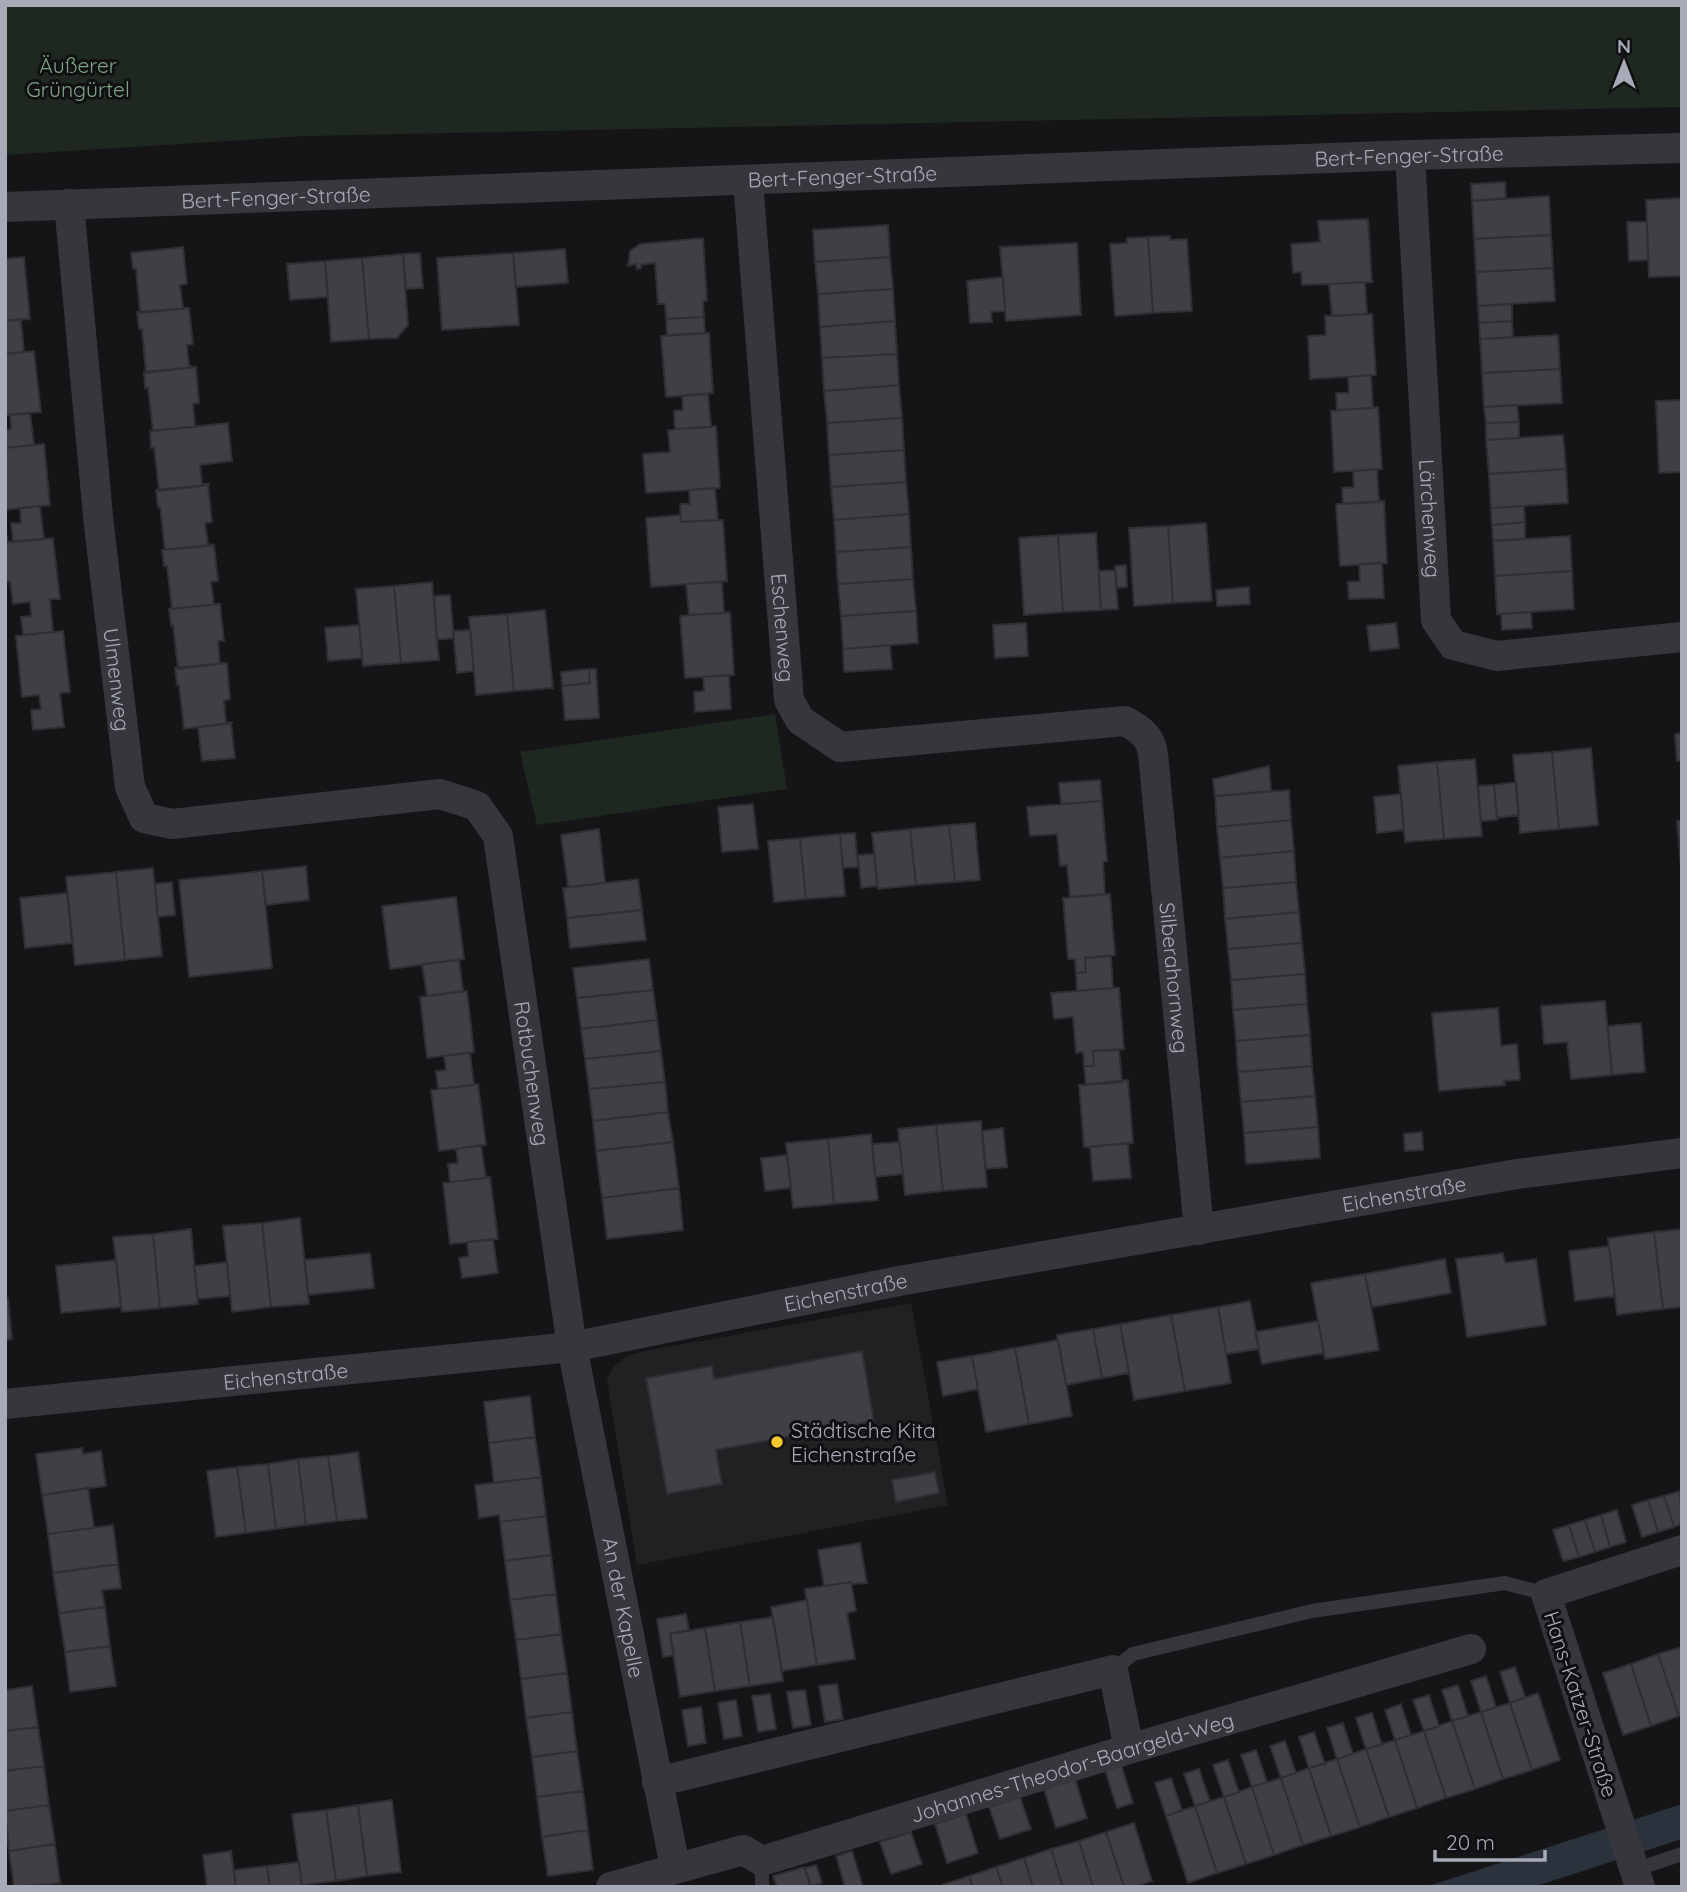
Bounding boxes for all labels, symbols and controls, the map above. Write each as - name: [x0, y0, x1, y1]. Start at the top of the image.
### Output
- north arrow: [1589, 28, 1659, 98]
- text: N: [1617, 34, 1631, 58]
- park label: Äußerer Grüngürtel: [26, 52, 130, 102]
- street label: Bert-Fenger-Straße: [1314, 140, 1504, 172]
- street label: Bert-Fenger-Straße: [747, 160, 938, 193]
- street label: Bert-Fenger-Straße: [181, 180, 371, 213]
- street label: Lärchenweg: [1414, 458, 1447, 579]
- street label: Eschenweg: [766, 572, 801, 683]
- street label: Ulmenweg: [98, 627, 136, 733]
- street label: Silberahornweg: [1154, 901, 1195, 1055]
- street label: Rotbuchenweg: [509, 999, 556, 1148]
- street label: Eichenstraße: [1340, 1170, 1468, 1217]
- street label: Eichenstraße: [782, 1267, 909, 1317]
- street label: Eichenstraße: [222, 1357, 349, 1395]
- place label: Städtische Kita Eichenstraße: [791, 1417, 936, 1467]
- marker: Städtische Kita Eichenstraße: [769, 1434, 785, 1450]
- street label: An der Kapelle: [597, 1535, 650, 1680]
- street label: Hans-Katzer-Straße: [1539, 1608, 1623, 1800]
- street label: Johannes-Theodor-Baargeld-Weg: [907, 1706, 1237, 1828]
- scale bar: [1435, 1818, 1545, 1862]
- text: 20 m: [1446, 1829, 1495, 1855]

